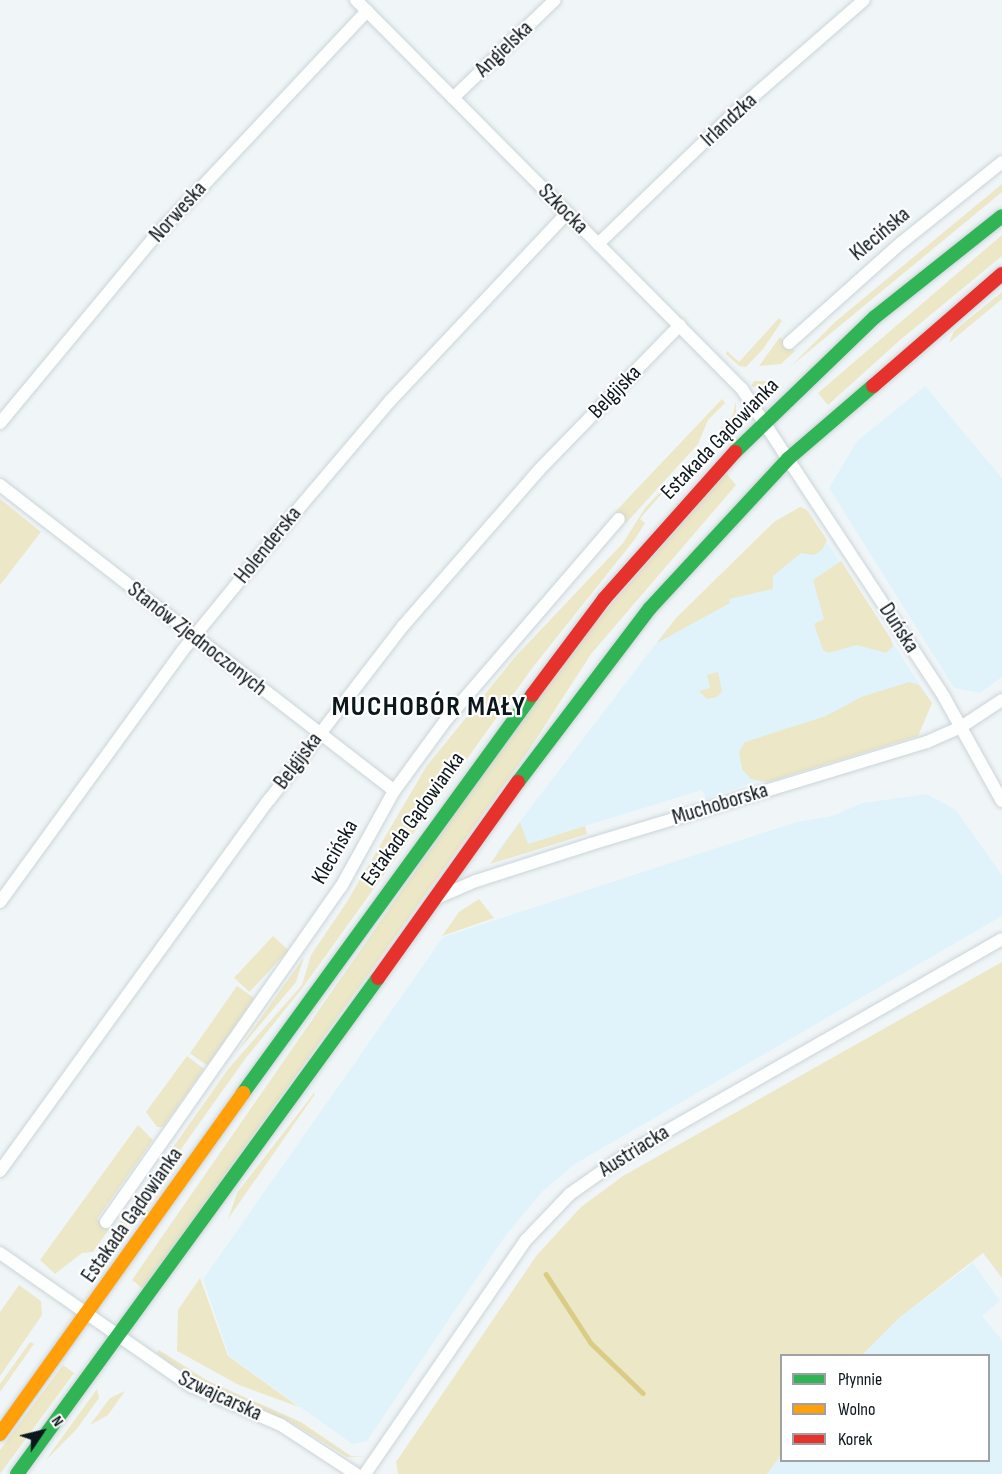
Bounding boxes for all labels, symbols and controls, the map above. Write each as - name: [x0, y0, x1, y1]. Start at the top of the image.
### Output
- street label: Angielska: [470, 15, 538, 83]
- street label: Irlandzka: [696, 88, 762, 152]
- street label: Norweska: [144, 176, 212, 248]
- street label: Szkocka: [532, 178, 594, 240]
- street label: Klecińska: [845, 201, 915, 267]
- street label: Belgijska: [583, 360, 647, 424]
- street label: Estakada Gądowianka: [655, 373, 785, 505]
- street label: Holenderska: [229, 501, 307, 589]
- street label: Stanów Zjednoczonych: [122, 576, 272, 702]
- street label: Duńska: [873, 598, 925, 658]
- district label: MUCHOBÓR MAŁY: [332, 690, 526, 724]
- street label: Belgijska: [268, 727, 328, 795]
- street label: Estakada Gądowianka: [356, 747, 470, 891]
- street label: Muchoborska: [669, 777, 771, 831]
- street label: Klecińska: [306, 815, 364, 889]
- street label: Austriacka: [594, 1119, 674, 1183]
- street label: Estakada Gądowianka: [76, 1142, 188, 1288]
- legend: [780, 1354, 990, 1462]
- street label: Szwajcarska: [174, 1365, 266, 1427]
- text: Płynnie: [838, 1369, 882, 1390]
- text: Wolno: [838, 1399, 875, 1420]
- north arrow: [12, 1402, 72, 1462]
- text: N: [47, 1412, 67, 1430]
- text: Korek: [838, 1429, 872, 1450]

